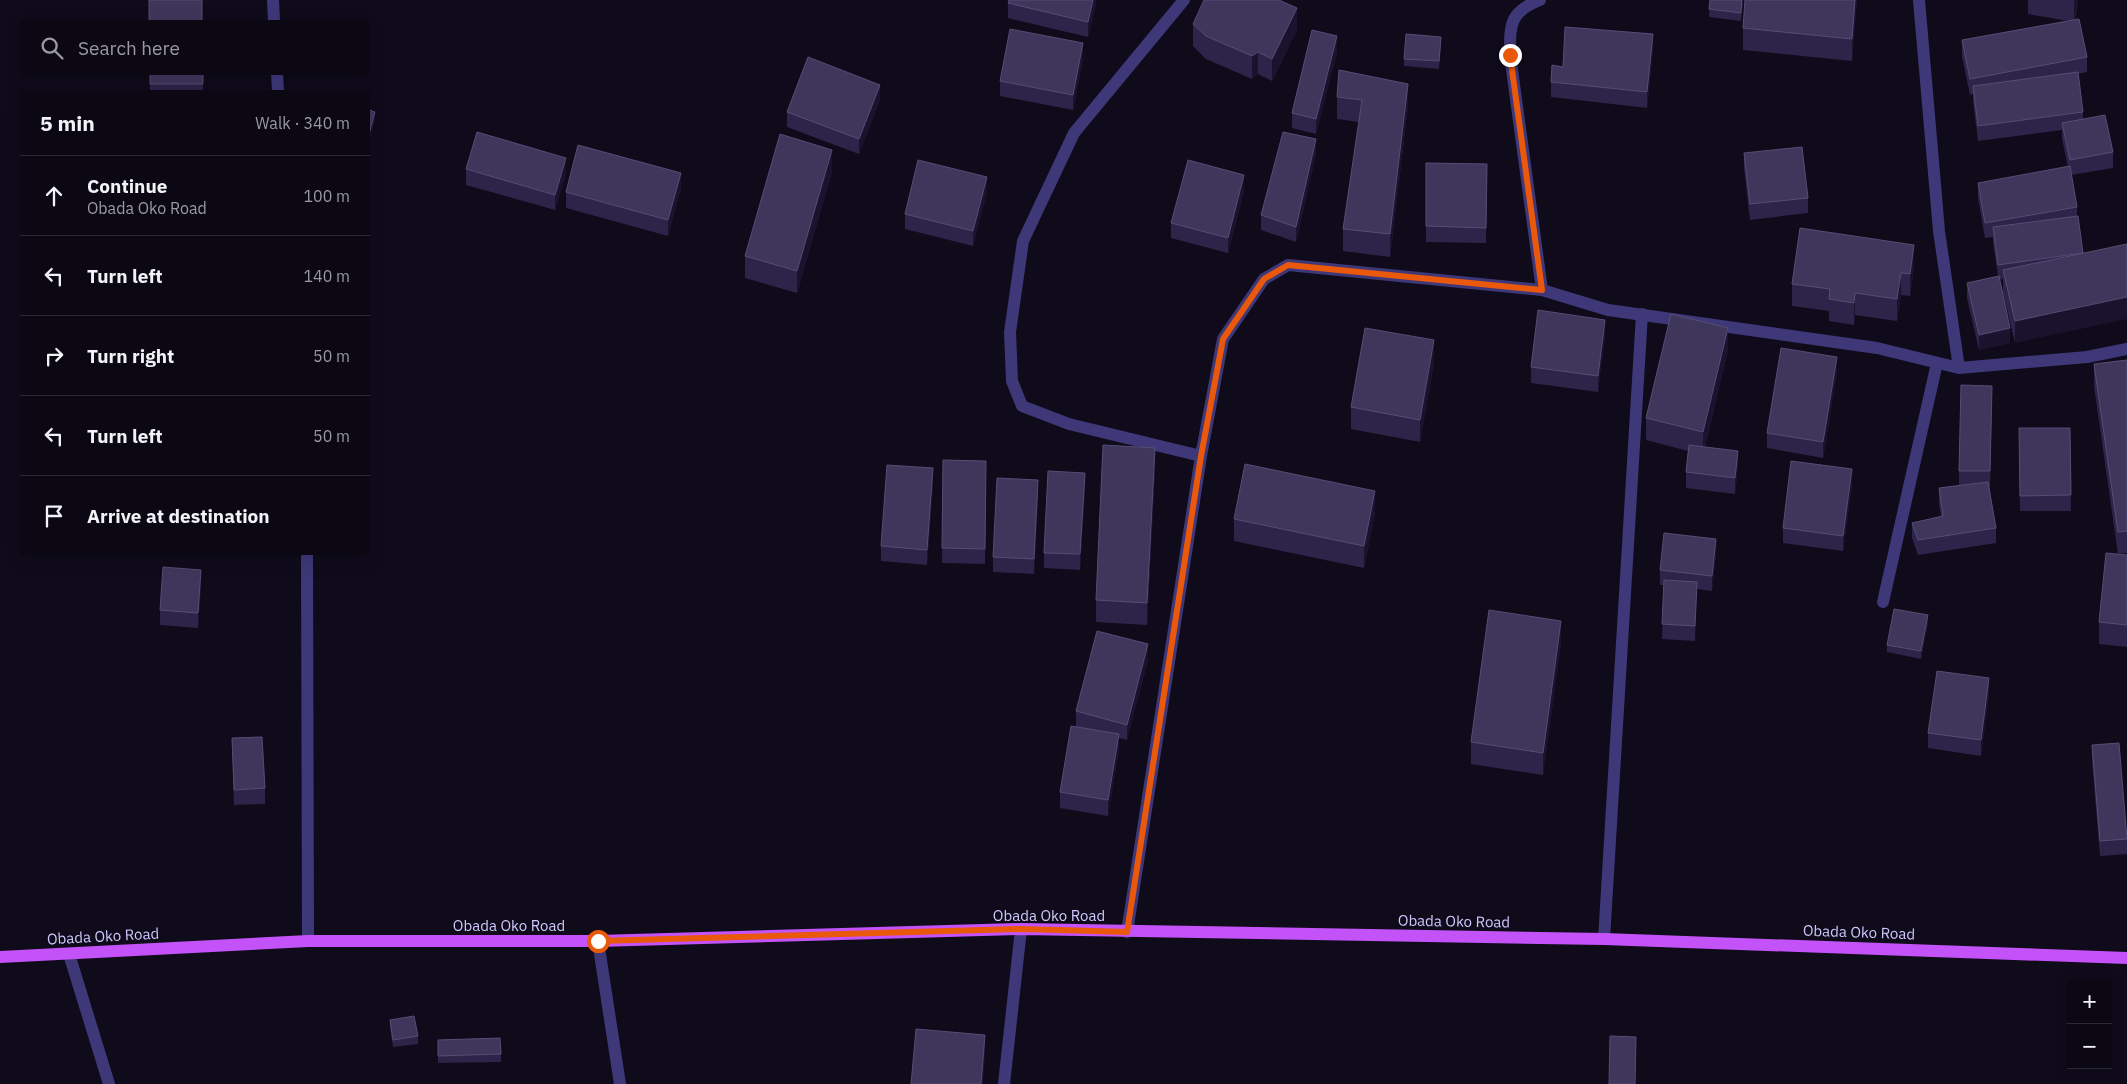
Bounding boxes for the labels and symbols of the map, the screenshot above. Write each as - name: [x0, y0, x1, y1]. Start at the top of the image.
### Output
- route end: [1499, 44, 1522, 67]
- street label: Obada Oko Road: [993, 906, 1105, 925]
- street label: Obada Oko Road: [1398, 911, 1510, 931]
- street label: Obada Oko Road: [453, 916, 565, 935]
- street label: Obada Oko Road: [1803, 921, 1915, 943]
- street label: Obada Oko Road: [46, 924, 160, 948]
- route start: [587, 930, 610, 953]

